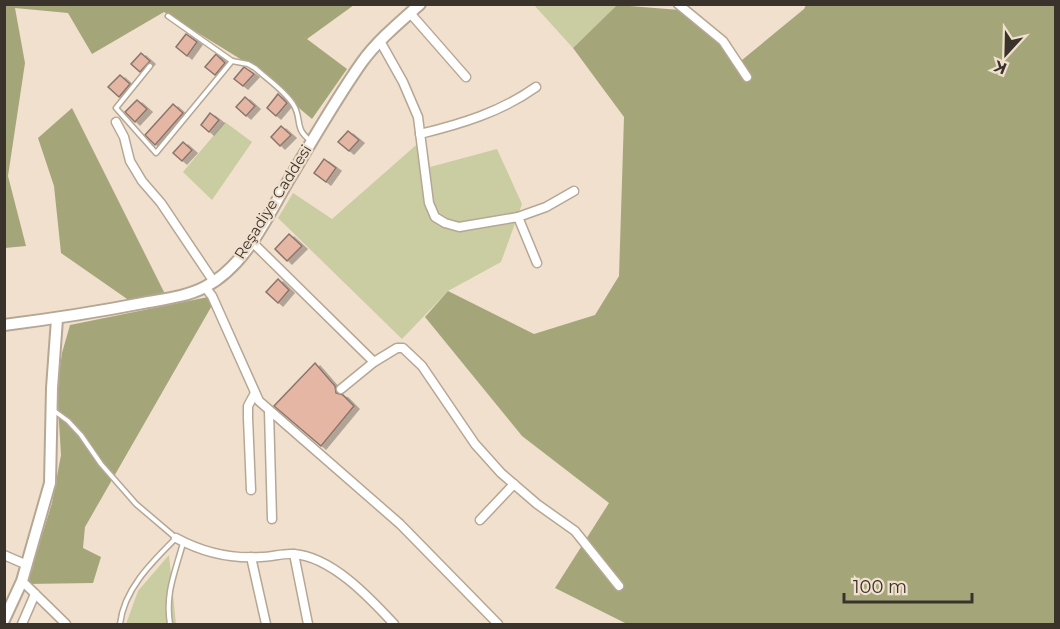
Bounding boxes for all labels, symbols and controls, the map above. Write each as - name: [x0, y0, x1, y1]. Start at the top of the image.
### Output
- north arrow: [976, 24, 1036, 84]
- text: K: [990, 56, 1010, 78]
- street label: Reşadiye Caddesi: [230, 141, 315, 262]
- scale bar: [844, 566, 972, 604]
- text: 100 m: [853, 576, 907, 598]

